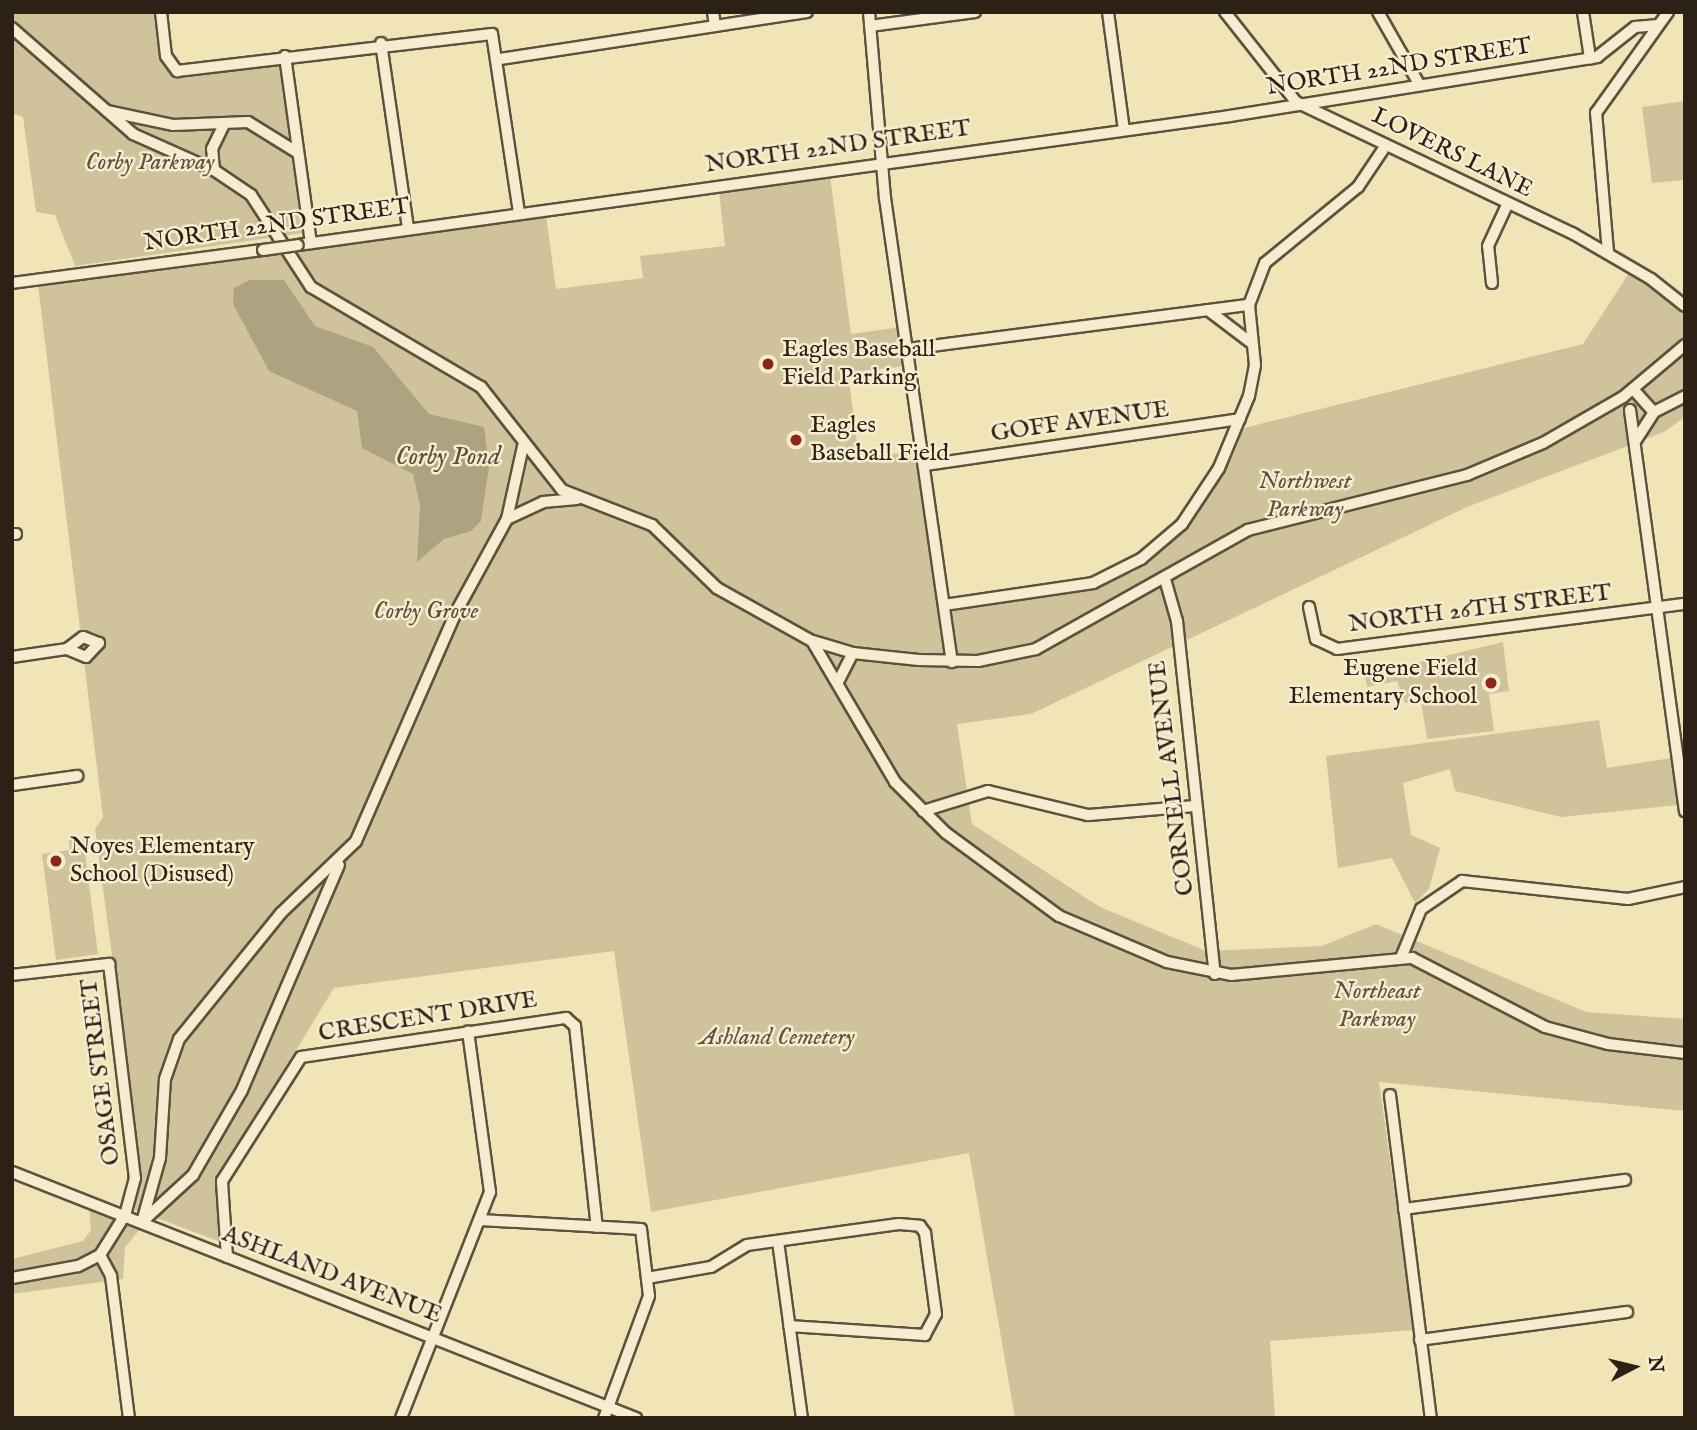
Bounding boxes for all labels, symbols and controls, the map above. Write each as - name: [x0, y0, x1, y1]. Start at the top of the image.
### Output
- street label: NORTH 22ND STREET: [1265, 32, 1533, 102]
- street label: LOVERS LANE: [1367, 102, 1537, 204]
- street label: NORTH 22ND STREET: [703, 114, 973, 180]
- park label: Corby Parkway: [85, 149, 215, 177]
- street label: NORTH 22ND STREET: [142, 192, 412, 258]
- place label: Eagles Baseball Field Parking: [782, 336, 935, 392]
- marker: Eagles Baseball Field Parking: [760, 356, 776, 372]
- street label: GOFF AVENUE: [989, 395, 1171, 449]
- place label: Eagles Baseball Field: [810, 412, 949, 468]
- marker: Eagles Baseball Field: [788, 432, 804, 448]
- water label: Corby Pond: [395, 441, 501, 473]
- park label: Northwest Parkway: [1259, 468, 1351, 524]
- street label: NORTH 26TH STREET: [1347, 579, 1613, 639]
- park label: Corby Grove: [374, 598, 478, 626]
- place label: Eugene Field Elementary School: [1289, 655, 1477, 711]
- street label: CORNELL AVENUE: [1143, 659, 1201, 897]
- marker: Eugene Field Elementary School: [1483, 675, 1499, 691]
- place label: Noyes Elementary School (Disused): [70, 833, 255, 889]
- marker: Noyes Elementary School (Disused): [48, 853, 64, 869]
- street label: OSAGE STREET: [75, 977, 127, 1167]
- park label: Northeast Parkway: [1333, 978, 1421, 1034]
- street label: CRESCENT DRIVE: [317, 985, 539, 1049]
- park label: Ashland Cemetery: [700, 1024, 854, 1052]
- street label: ASHLAND AVENUE: [218, 1220, 446, 1330]
- north arrow: [1599, 1332, 1669, 1402]
- text: N: [1642, 1355, 1668, 1374]

